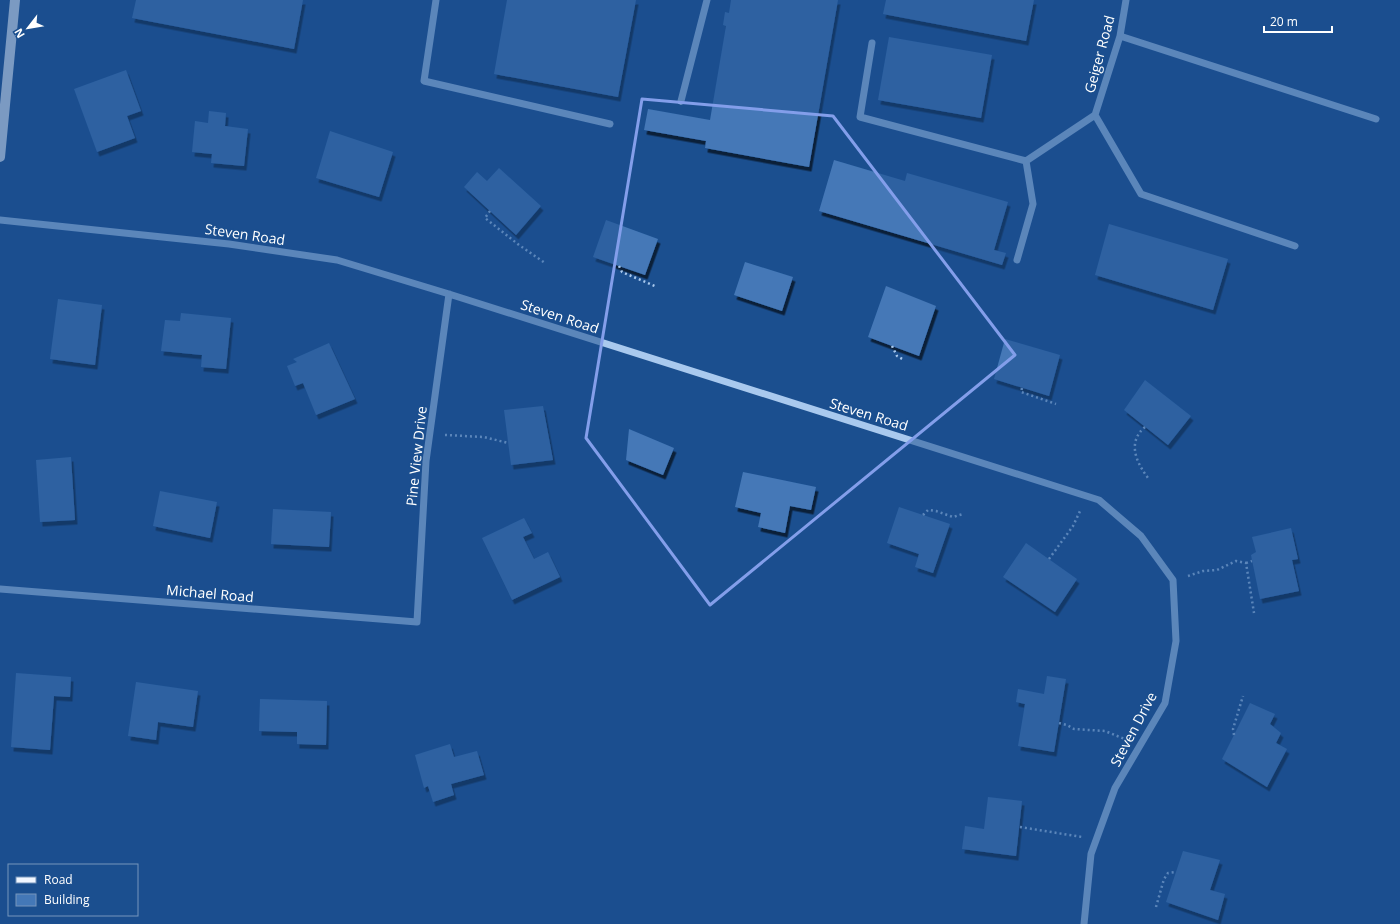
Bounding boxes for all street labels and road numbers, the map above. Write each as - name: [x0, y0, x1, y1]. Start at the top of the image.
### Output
- street label: Geiger Road: [1079, 13, 1119, 95]
- street label: Steven Road: [204, 219, 286, 249]
- street label: Steven Road: [519, 294, 601, 338]
- street label: Steven Road: [827, 393, 911, 435]
- street label: Pine View Drive: [401, 405, 431, 507]
- street label: Michael Road: [166, 580, 254, 606]
- street label: Steven Drive: [1105, 688, 1161, 770]

